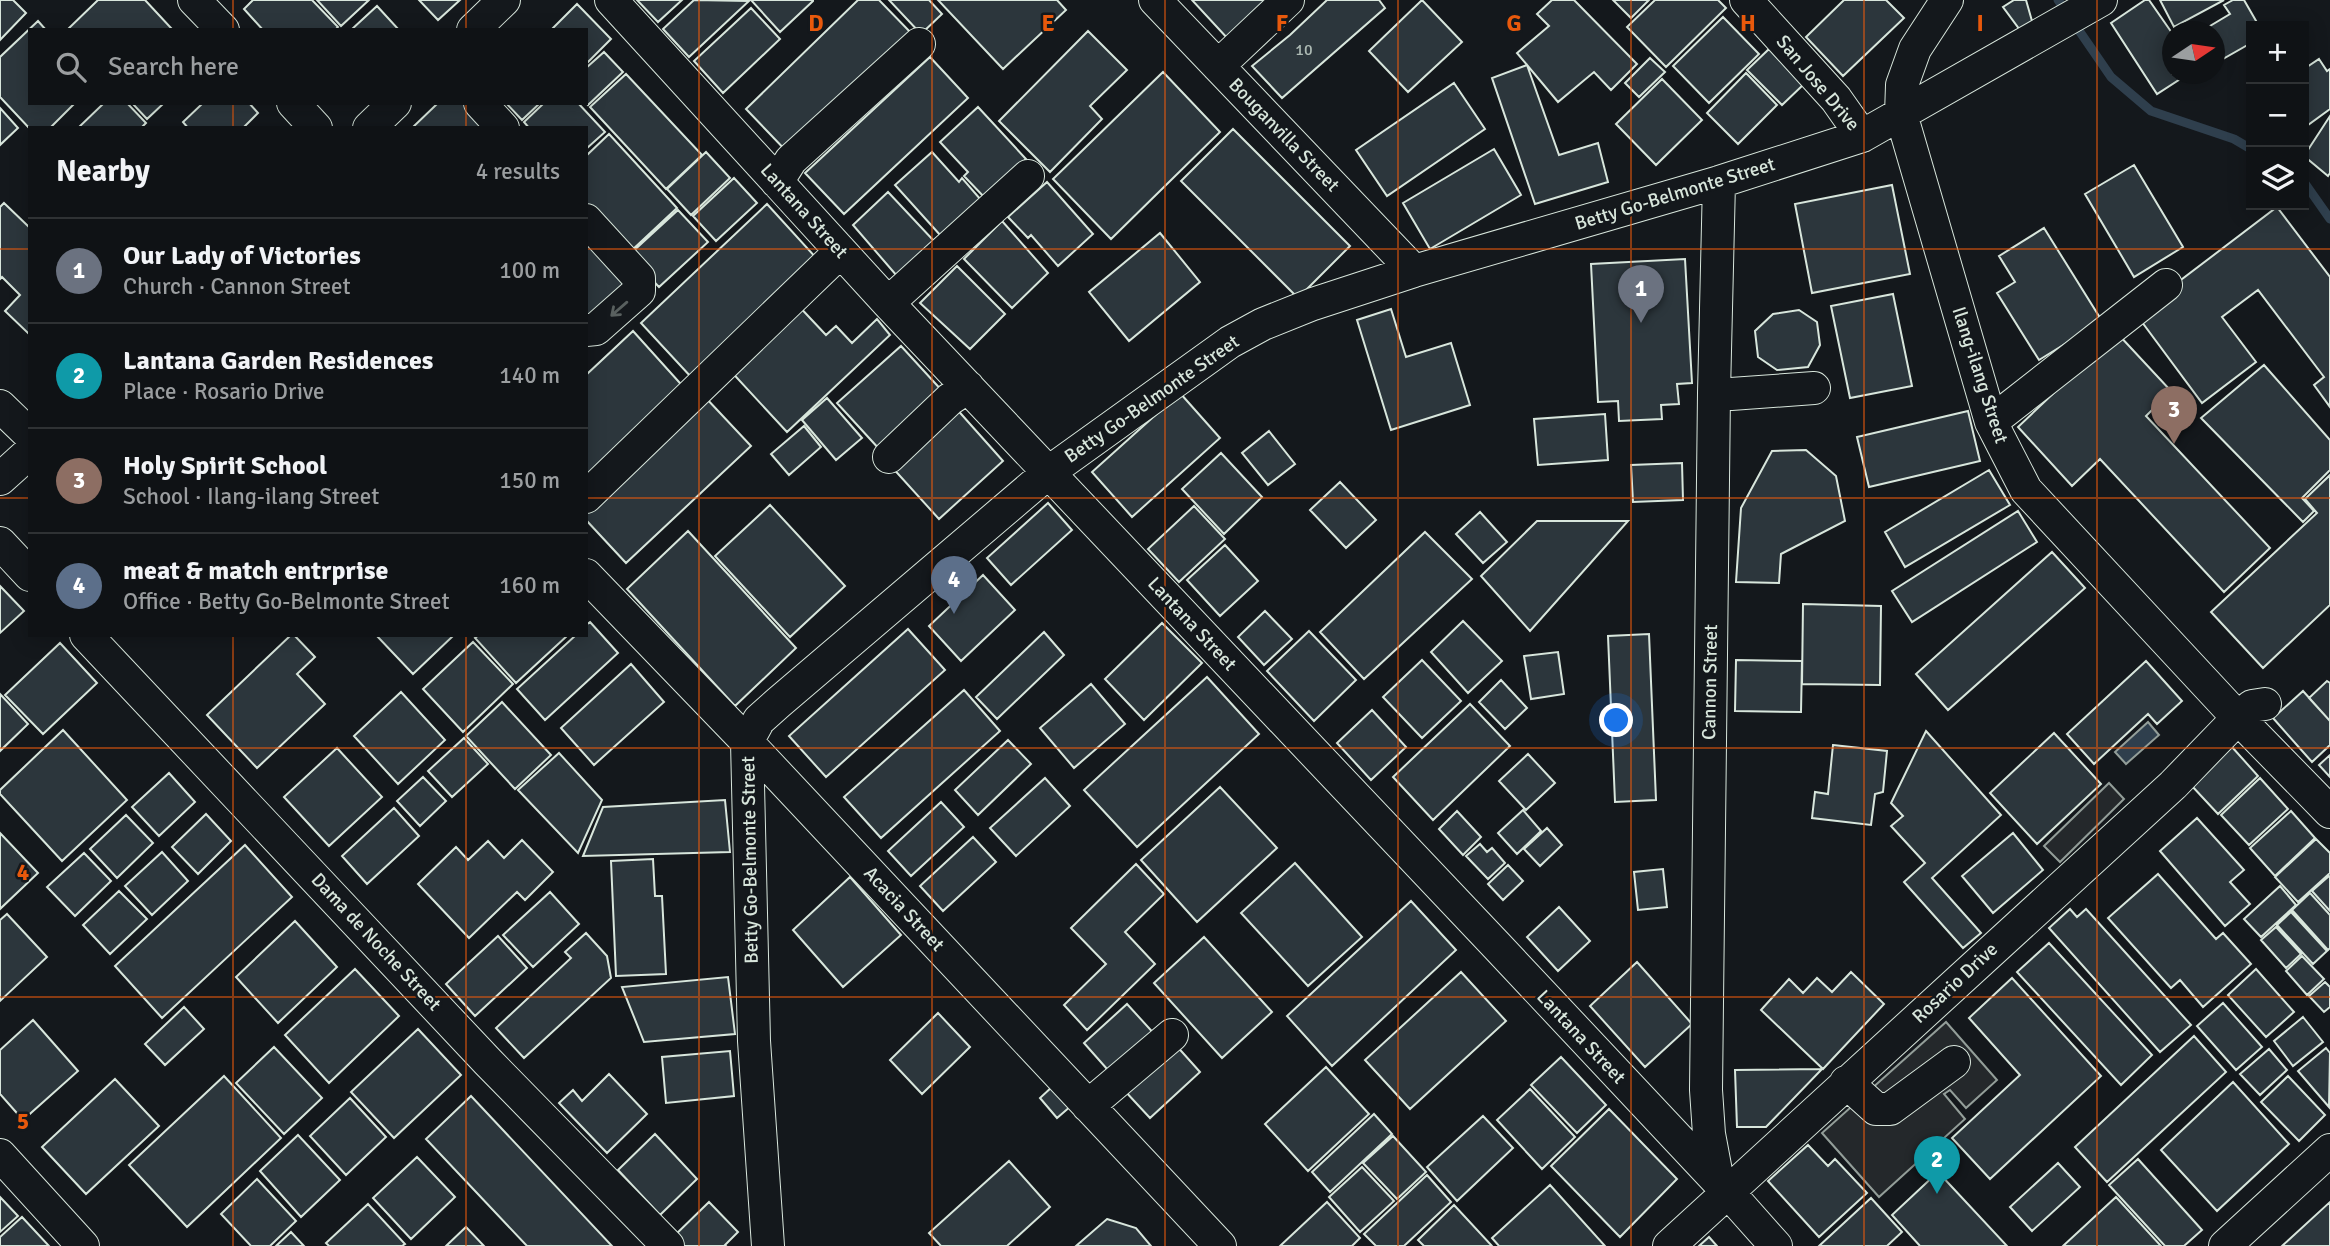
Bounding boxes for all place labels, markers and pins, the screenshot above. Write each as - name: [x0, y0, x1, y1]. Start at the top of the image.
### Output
- pin: 1: [1618, 265, 1664, 323]
- pin: 3: [2151, 386, 2197, 444]
- pin: 4: [931, 556, 977, 614]
- pin: 2: [1914, 1136, 1960, 1194]

